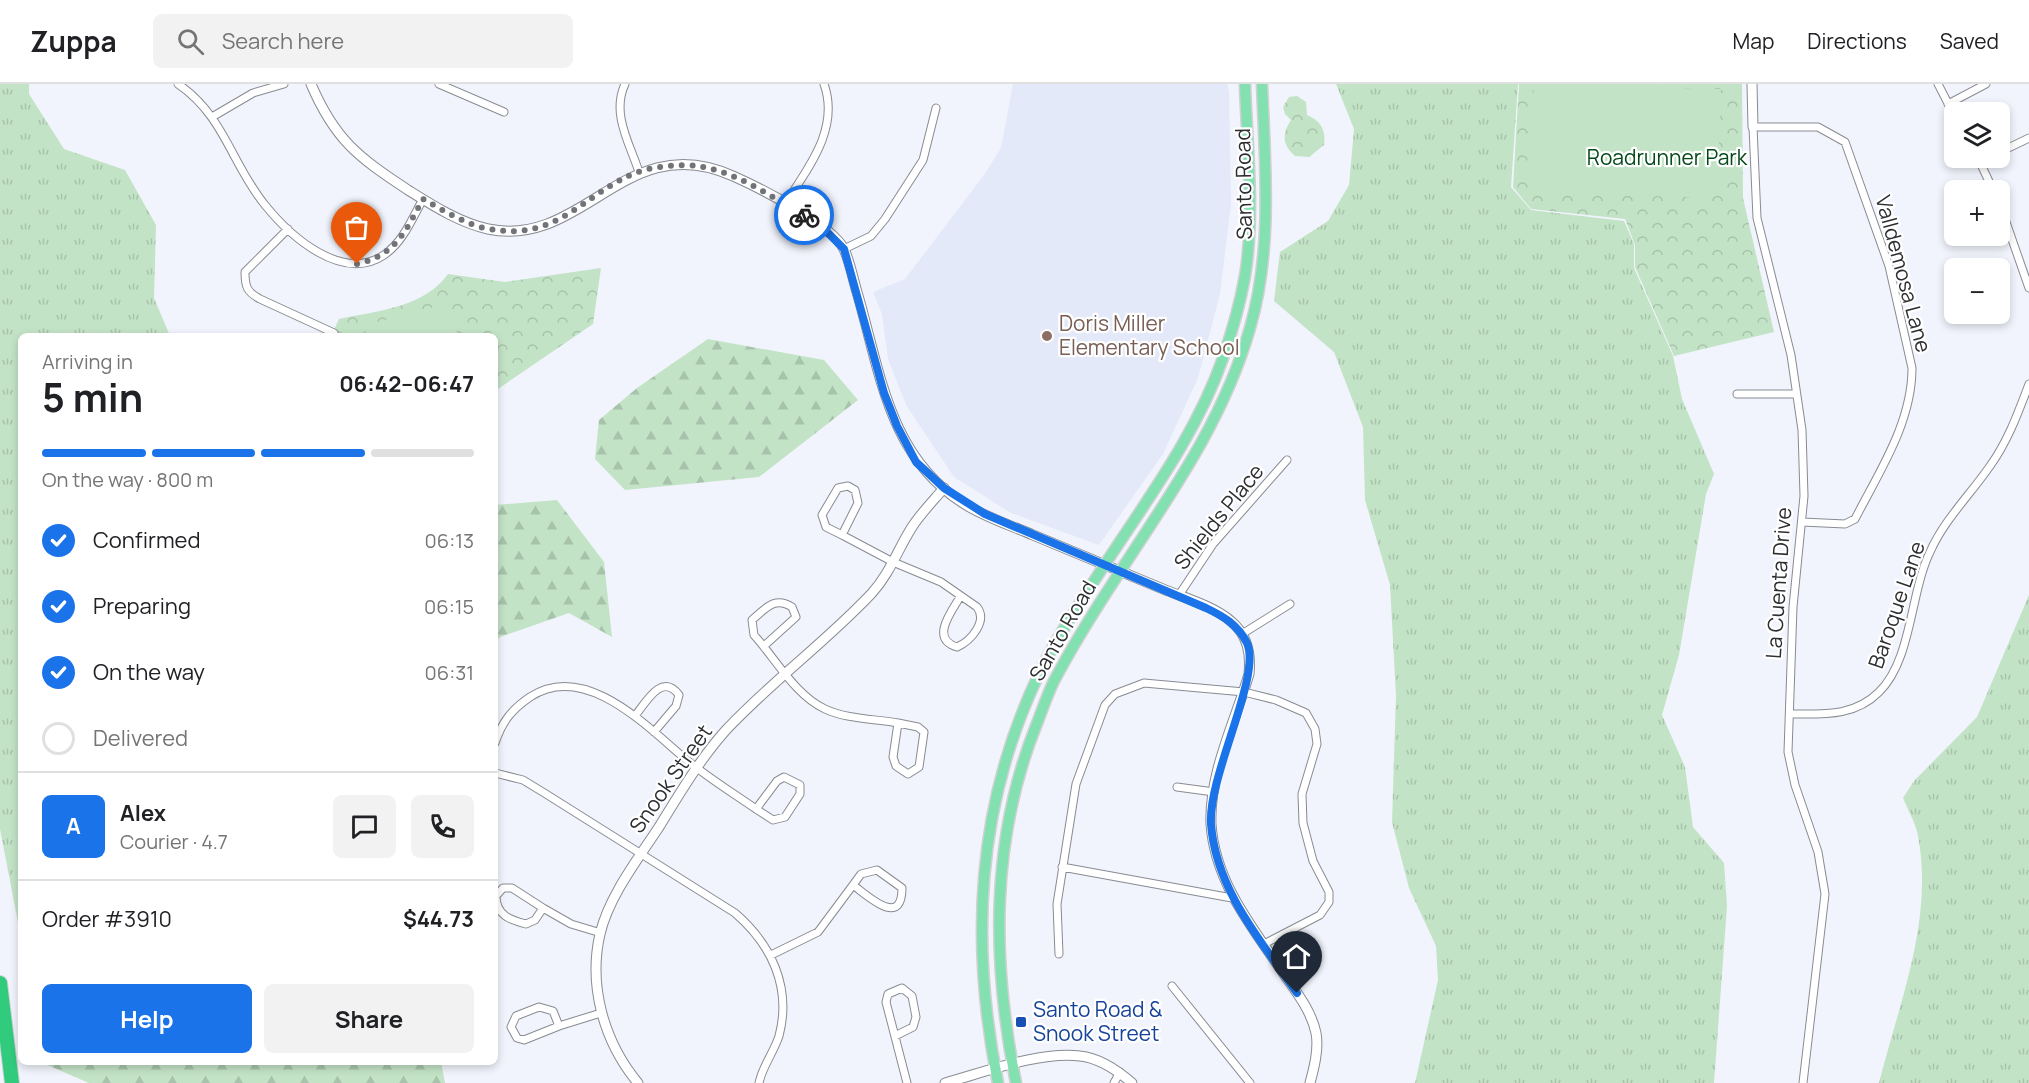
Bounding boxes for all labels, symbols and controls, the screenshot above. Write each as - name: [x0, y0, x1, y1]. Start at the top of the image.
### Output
- search box: [153, 14, 573, 68]
- text: Zuppa: [30, 22, 117, 60]
- icon: search: [174, 25, 207, 58]
- text: Search here: [222, 26, 344, 56]
- text: Map: [1733, 27, 1774, 55]
- text: Directions: [1807, 27, 1907, 55]
- text: Saved: [1940, 27, 1999, 55]
- map controls: [1944, 102, 2010, 324]
- button: layers: [1944, 102, 2010, 168]
- street label: Santo Road: [1228, 128, 1258, 240]
- park label: Roadrunner Park: [1587, 143, 1748, 171]
- button: +: [1944, 180, 2010, 246]
- courier: [774, 185, 834, 245]
- street label: Valldemosa Lane: [1870, 192, 1938, 355]
- icon: bike: [788, 199, 821, 232]
- pin: [331, 202, 382, 264]
- icon: bag: [340, 211, 373, 244]
- button: −: [1944, 258, 2010, 324]
- place label: Doris Miller Elementary School: [1059, 309, 1240, 361]
- marker: Doris Miller Elementary School: [1040, 329, 1054, 343]
- text: Arriving in: [42, 348, 133, 375]
- text: 06:42–06:47: [339, 369, 474, 399]
- text: 5 min: [42, 370, 143, 424]
- street label: Shields Place: [1167, 458, 1269, 575]
- text: On the way · 800 m: [42, 466, 213, 493]
- street label: La Cuenta Drive: [1759, 506, 1797, 660]
- icon: check: [42, 524, 75, 557]
- text: Confirmed: [93, 525, 201, 555]
- text: 06:13: [425, 527, 474, 554]
- street label: Baroque Lane: [1861, 537, 1931, 672]
- street label: Santo Road: [1022, 575, 1102, 686]
- icon: check: [42, 590, 75, 623]
- text: Preparing: [93, 591, 191, 621]
- text: 06:15: [424, 593, 474, 620]
- icon: check: [42, 656, 75, 689]
- text: On the way: [93, 657, 205, 687]
- text: 06:31: [425, 659, 474, 686]
- street label: Snook Street: [622, 719, 718, 838]
- text: Delivered: [93, 723, 188, 753]
- button: chat: [333, 795, 396, 858]
- button: phone: [411, 795, 474, 858]
- text: Alex: [120, 798, 166, 828]
- text: A: [66, 811, 81, 841]
- text: Courier · 4.7: [120, 828, 228, 855]
- text: Order #3910: [42, 904, 172, 934]
- text: $44.73: [403, 904, 474, 934]
- pin: [1271, 931, 1322, 993]
- icon: home: [1280, 940, 1313, 973]
- button: Help: [42, 984, 252, 1053]
- button: Share: [264, 984, 474, 1053]
- place label: Santo Road & Snook Street: [1033, 995, 1163, 1047]
- marker: Santo Road & Snook Street: [1014, 1015, 1028, 1029]

